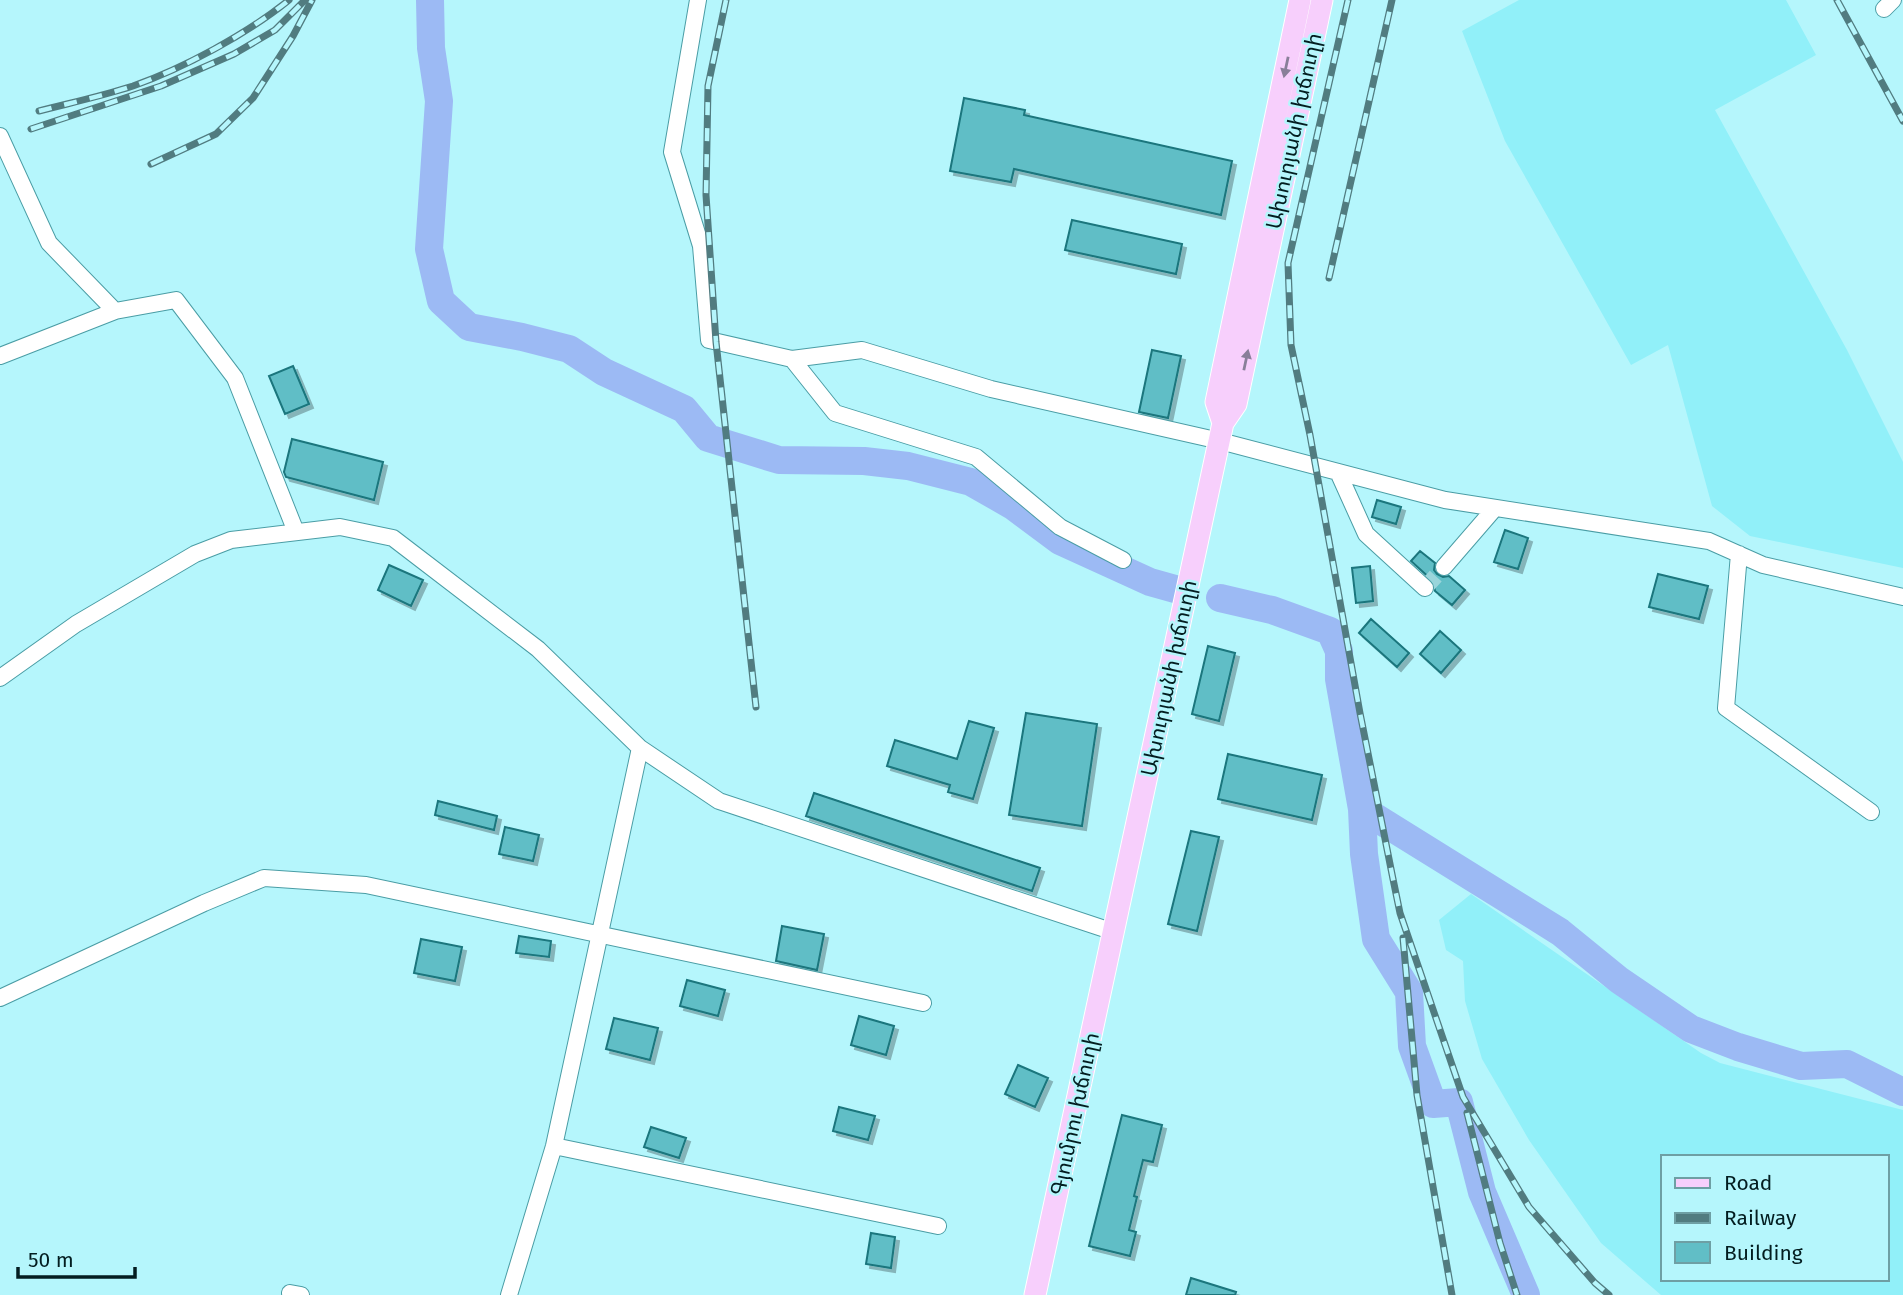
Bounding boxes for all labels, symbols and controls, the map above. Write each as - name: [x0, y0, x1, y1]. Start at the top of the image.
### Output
- street label: Ախուրյանի խճուղի: [1260, 31, 1328, 231]
- one-way arrow: [1280, 56, 1291, 78]
- one-way arrow: [1240, 349, 1251, 371]
- street label: Ախուրյանի խճուղի: [1135, 578, 1203, 778]
- street label: Գյումրու խճուղի: [1045, 1030, 1105, 1198]
- legend: [1661, 1155, 1889, 1281]
- text: Road: [1724, 1170, 1772, 1196]
- text: Railway: [1724, 1205, 1797, 1231]
- scale bar: [18, 1236, 135, 1280]
- text: Building: [1724, 1240, 1803, 1266]
- text: 50 m: [28, 1247, 74, 1273]

